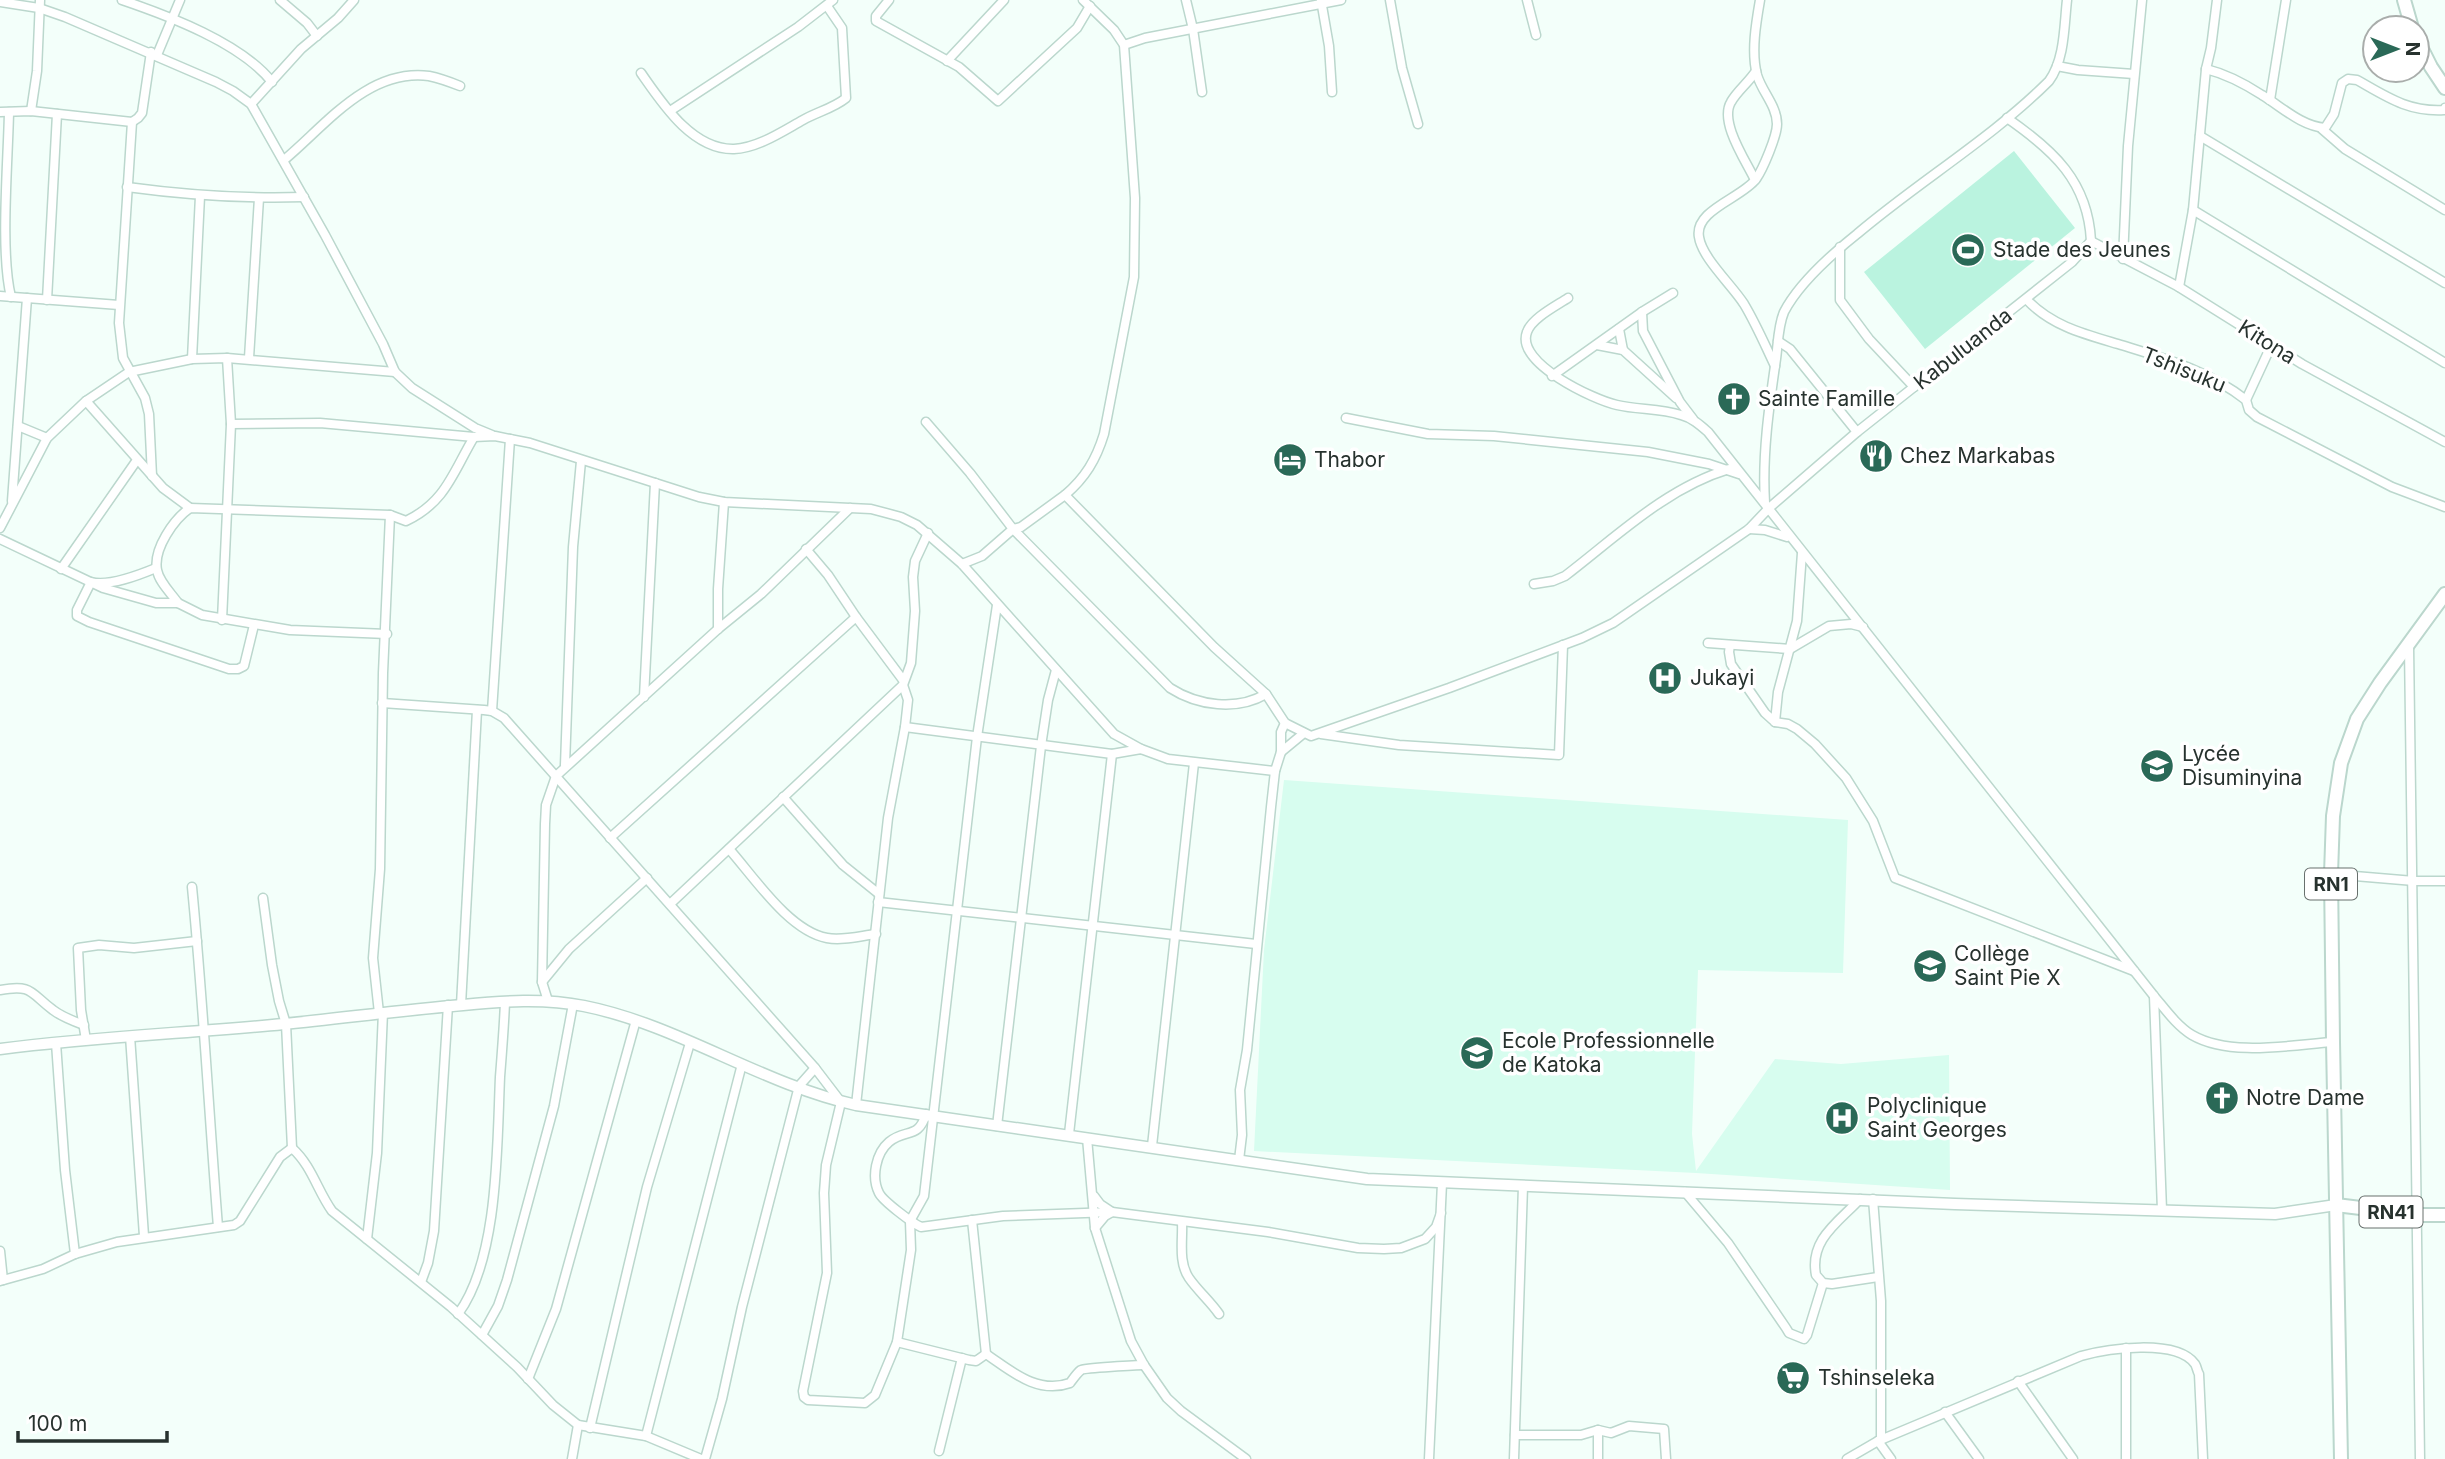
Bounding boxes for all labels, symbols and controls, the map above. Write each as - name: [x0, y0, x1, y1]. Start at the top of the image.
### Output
- north arrow: [2361, 14, 2431, 84]
- text: N: [2401, 42, 2424, 56]
- sports icon: Stade des Jeunes: [1949, 231, 1987, 269]
- place label: Stade des Jeunes: [1993, 237, 2171, 262]
- street label: Kabuluanda: [1909, 303, 2017, 395]
- street label: Kitona: [2234, 314, 2301, 369]
- street label: Tshisuku: [2139, 341, 2230, 398]
- church icon: Sainte Famille: [1715, 380, 1753, 418]
- place label: Sainte Famille: [1758, 386, 1895, 411]
- restaurant icon: Chez Markabas: [1857, 437, 1895, 475]
- hotel icon: Thabor: [1271, 441, 1309, 479]
- place label: Chez Markabas: [1900, 443, 2055, 468]
- place label: Thabor: [1314, 447, 1385, 472]
- hospital icon: Jukayi: [1646, 659, 1684, 697]
- place label: Jukayi: [1690, 665, 1754, 690]
- place label: Lycée Disuminyina: [2182, 741, 2302, 790]
- school or university icon: Lycée Disuminyina: [2138, 747, 2176, 785]
- road number: RN1: [2305, 869, 2357, 900]
- place label: Collège Saint Pie X: [1954, 941, 2061, 990]
- school or university icon: Collège Saint Pie X: [1911, 947, 1949, 985]
- place label: Ecole Professionnelle de Katoka: [1502, 1028, 1715, 1077]
- school or university icon: Ecole Professionnelle de Katoka: [1458, 1034, 1496, 1072]
- church icon: Notre Dame: [2203, 1079, 2241, 1117]
- place label: Notre Dame: [2246, 1085, 2365, 1110]
- place label: Polyclinique Saint Georges: [1867, 1093, 2007, 1142]
- hospital icon: Polyclinique Saint Georges: [1823, 1099, 1861, 1137]
- road number: RN41: [2360, 1196, 2422, 1228]
- supermarket icon: Tshinseleka: [1774, 1359, 1812, 1397]
- place label: Tshinseleka: [1818, 1365, 1935, 1390]
- scale bar: [18, 1400, 166, 1444]
- text: 100 m: [28, 1411, 87, 1436]

